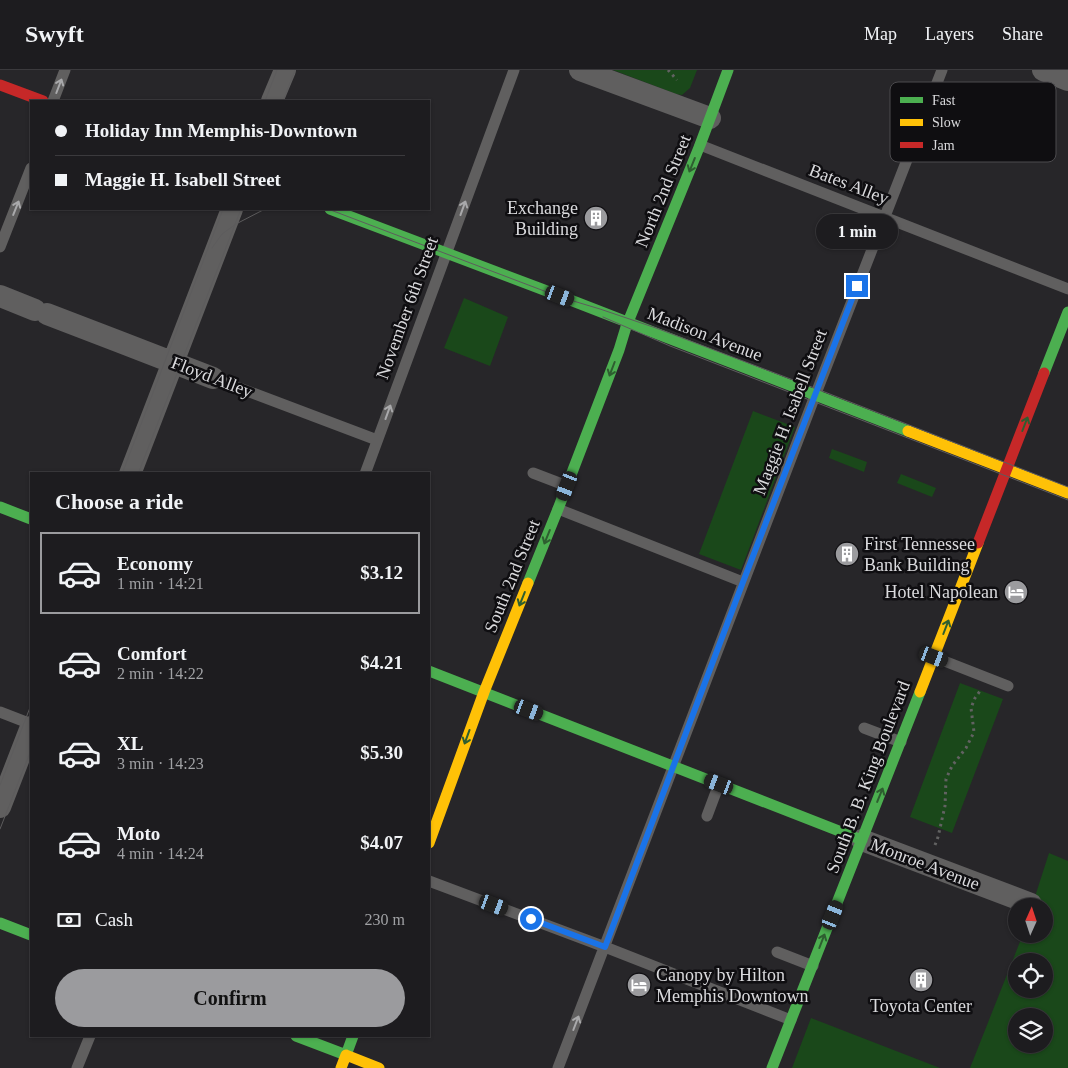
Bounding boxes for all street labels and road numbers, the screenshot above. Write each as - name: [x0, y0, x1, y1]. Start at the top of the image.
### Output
- street label: North 2nd Street: [631, 132, 695, 250]
- street label: Bates Alley: [806, 160, 892, 208]
- street label: November 6th Street: [372, 234, 442, 382]
- street label: Madison Avenue: [645, 303, 765, 365]
- street label: Maggie H. Isabell Street: [749, 326, 831, 498]
- street label: Floyd Alley: [168, 352, 256, 402]
- street label: South 2nd Street: [480, 517, 544, 635]
- street label: South B. B. King Boulevard: [822, 678, 914, 876]
- street label: Monroe Avenue: [868, 834, 982, 894]

